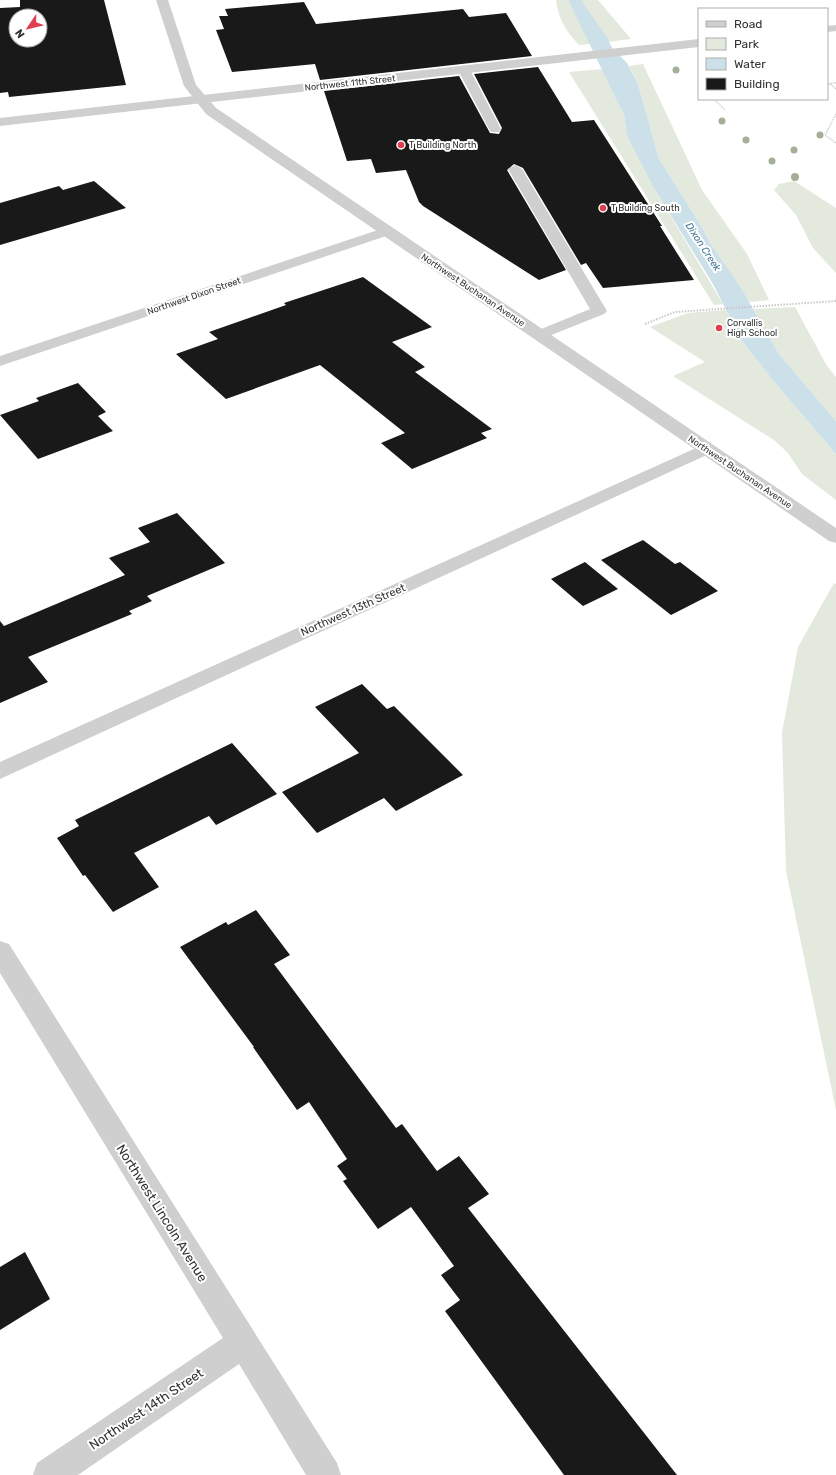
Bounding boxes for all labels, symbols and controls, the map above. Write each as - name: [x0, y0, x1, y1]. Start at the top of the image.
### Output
- north arrow: [8, 8, 48, 48]
- legend: [698, 8, 828, 100]
- text: Road: [734, 17, 762, 31]
- text: N: [13, 26, 28, 40]
- text: Park: [734, 37, 760, 51]
- text: Water: [734, 57, 766, 71]
- street label: Northwest 11th Street: [304, 73, 396, 93]
- text: Building: [734, 77, 780, 91]
- marker: T Building North: [396, 140, 406, 150]
- place label: T Building North: [409, 140, 476, 150]
- marker: T Building South: [598, 203, 608, 213]
- place label: T Building South: [611, 203, 680, 213]
- water label: Dixon Creek: [683, 220, 724, 274]
- street label: Northwest Buchanan Avenue: [419, 252, 527, 328]
- street label: Northwest Dixon Street: [146, 275, 242, 317]
- place label: Corvallis High School: [727, 318, 777, 338]
- marker: Corvallis High School: [714, 323, 724, 333]
- street label: Northwest Buchanan Avenue: [686, 434, 794, 510]
- street label: Northwest 13th Street: [299, 581, 408, 639]
- street label: Northwest Lincoln Avenue: [113, 1142, 211, 1284]
- street label: Northwest 14th Street: [86, 1365, 206, 1453]

